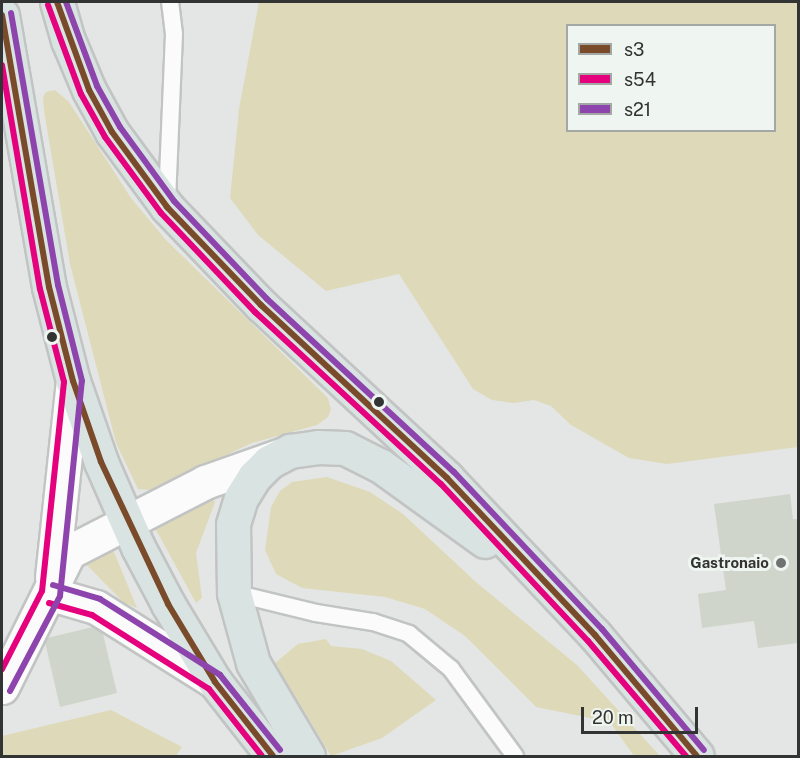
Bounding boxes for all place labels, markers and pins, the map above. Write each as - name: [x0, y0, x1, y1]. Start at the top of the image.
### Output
- unlabelled marker: [46, 331, 58, 343]
- unlabelled marker: [373, 396, 385, 408]
- place label: Gastronaio: [690, 554, 769, 572]
- marker: Gastronaio: [774, 556, 788, 570]

